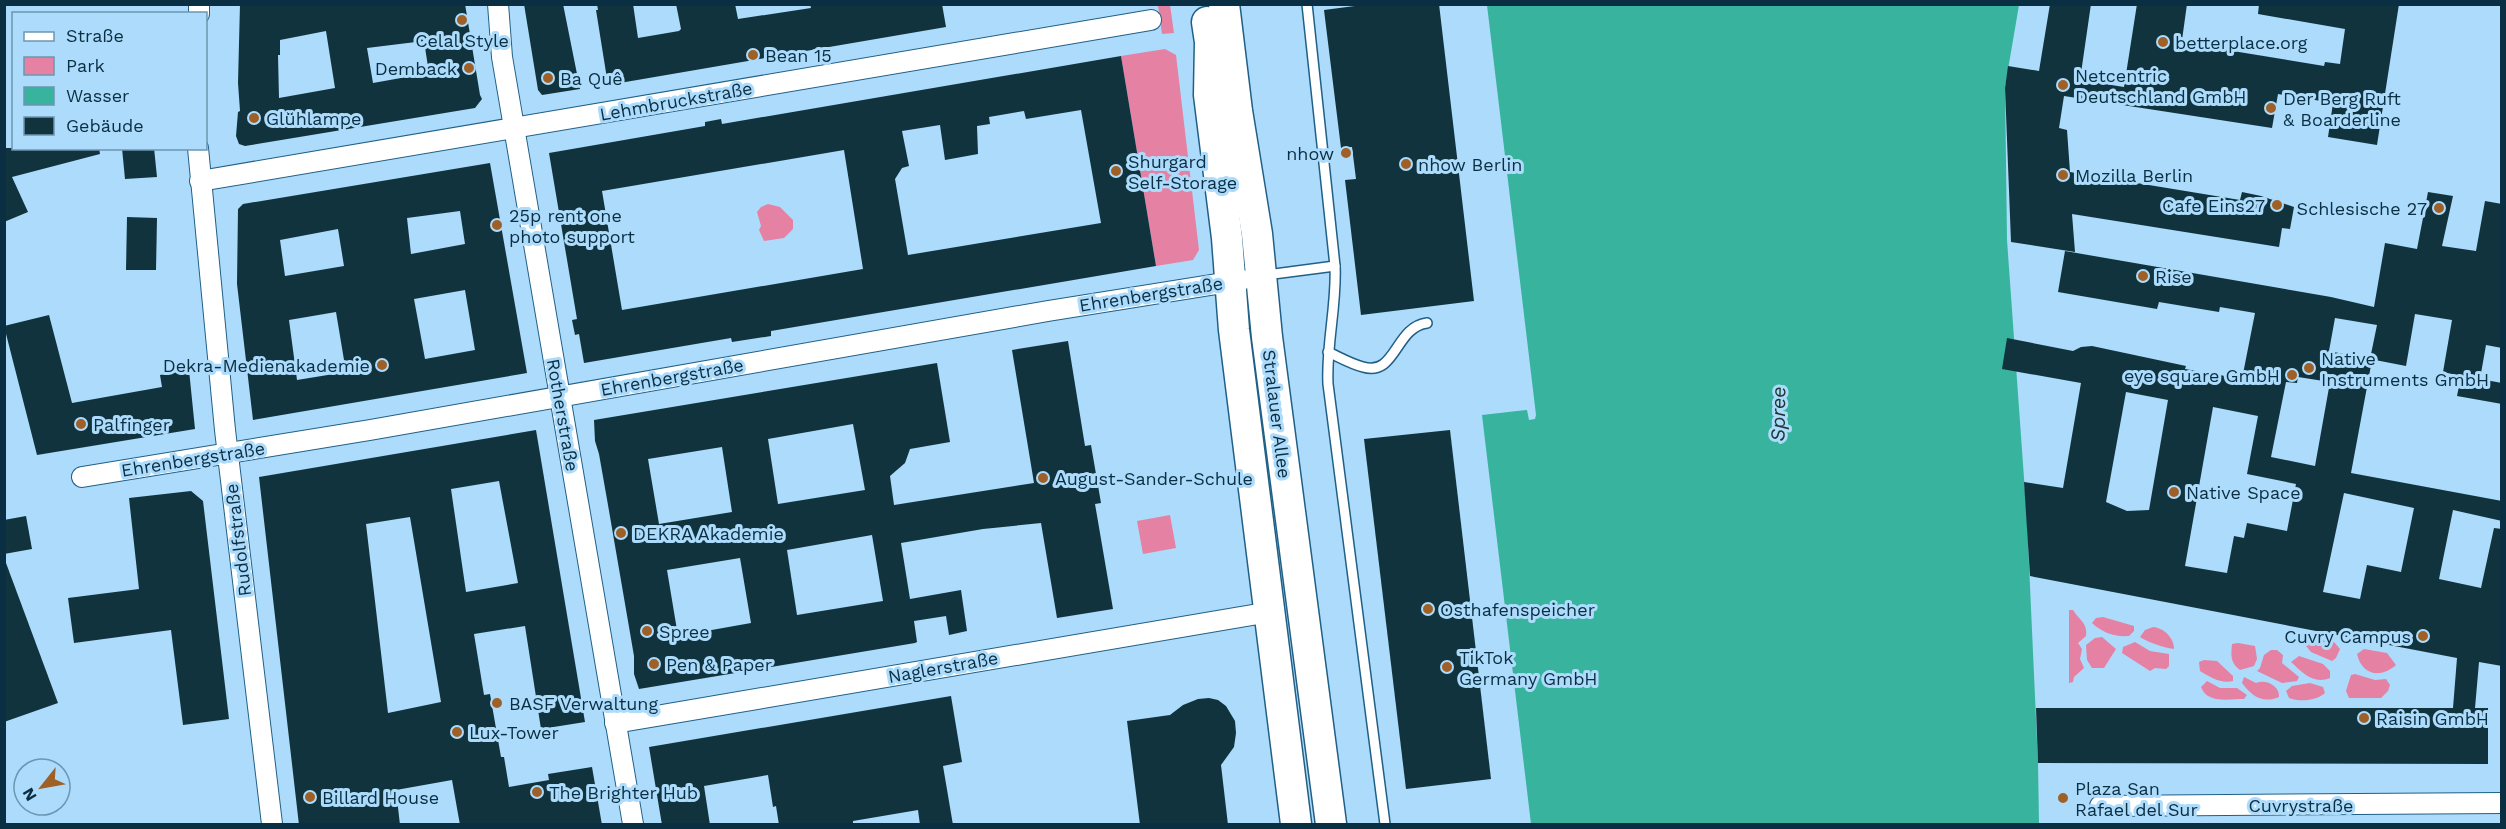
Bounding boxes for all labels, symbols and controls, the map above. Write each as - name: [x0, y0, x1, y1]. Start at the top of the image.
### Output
- legend: [12, 12, 207, 150]
- marker: Celal Style: [455, 13, 469, 27]
- text: Straße: [66, 25, 124, 46]
- place label: Celal Style: [415, 30, 509, 51]
- place label: betterplace.org: [2175, 32, 2308, 53]
- marker: betterplace.org: [2156, 35, 2170, 49]
- place label: Bean 15: [765, 45, 832, 66]
- marker: Bean 15: [746, 48, 760, 62]
- text: Park: [66, 55, 105, 76]
- place label: Demback: [375, 58, 457, 79]
- marker: Demback: [462, 61, 476, 75]
- place label: Netcentric Deutschland GmbH: [2075, 65, 2247, 107]
- place label: Ba Quê: [560, 68, 623, 89]
- marker: Ba Quê: [541, 71, 555, 85]
- street label: Lehmbruckstraße: [598, 77, 754, 125]
- marker: Netcentric Deutschland GmbH: [2056, 78, 2070, 92]
- text: Wasser: [66, 85, 129, 106]
- place label: Der Berg Ruft & Boarderline: [2283, 88, 2401, 130]
- marker: Der Berg Ruft & Boarderline: [2264, 101, 2278, 115]
- place label: Glühlampe: [266, 108, 361, 129]
- marker: Glühlampe: [247, 111, 261, 125]
- text: Gebäude: [66, 115, 144, 136]
- place label: nhow: [1286, 143, 1334, 164]
- marker: nhow: [1339, 146, 1353, 160]
- place label: Shurgard Self-Storage: [1128, 151, 1237, 193]
- place label: nhow Berlin: [1418, 154, 1523, 175]
- marker: nhow Berlin: [1399, 157, 1413, 171]
- marker: Shurgard Self-Storage: [1109, 164, 1123, 178]
- place label: Mozilla Berlin: [2075, 165, 2193, 186]
- marker: Mozilla Berlin: [2056, 168, 2070, 182]
- place label: Cafe Eins27: [2162, 195, 2265, 216]
- marker: Cafe Eins27: [2270, 198, 2284, 212]
- place label: Schlesische 27: [2297, 198, 2427, 219]
- marker: Schlesische 27: [2432, 201, 2446, 215]
- place label: 25p rent one photo support: [509, 205, 635, 247]
- marker: 25p rent one photo support: [490, 218, 504, 232]
- place label: Rise: [2155, 266, 2192, 287]
- marker: Rise: [2136, 269, 2150, 283]
- street label: Ehrenbergstraße: [1078, 272, 1224, 316]
- street label: Stralauer Allee: [1259, 348, 1295, 480]
- place label: Native Instruments GmbH: [2321, 348, 2489, 390]
- street label: Ehrenbergstraße: [599, 354, 745, 400]
- place label: Dekra-Medienakademie: [163, 355, 370, 376]
- street label: Rotherstraße: [543, 357, 583, 473]
- marker: Dekra-Medienakademie: [375, 358, 389, 372]
- marker: Native Instruments GmbH: [2302, 361, 2316, 375]
- place label: eye square GmbH: [2124, 365, 2280, 386]
- marker: eye square GmbH: [2285, 368, 2299, 382]
- water label: Spree: [1766, 386, 1790, 442]
- place label: Palfinger: [93, 414, 170, 435]
- marker: Palfinger: [74, 417, 88, 431]
- street label: Ehrenbergstraße: [120, 437, 266, 481]
- place label: August-Sander-Schule: [1055, 468, 1253, 489]
- marker: August-Sander-Schule: [1036, 471, 1050, 485]
- street label: Rudolfstraße: [221, 482, 255, 598]
- place label: Native Space: [2186, 482, 2301, 503]
- marker: Native Space: [2167, 485, 2181, 499]
- place label: DEKRA Akademie: [633, 523, 784, 544]
- marker: DEKRA Akademie: [614, 526, 628, 540]
- place label: Osthafenspeicher: [1440, 599, 1595, 620]
- marker: Osthafenspeicher: [1421, 602, 1435, 616]
- place label: Spree: [659, 621, 710, 642]
- marker: Spree: [640, 624, 654, 638]
- place label: Cuvry Campus: [2284, 626, 2411, 647]
- marker: Cuvry Campus: [2416, 629, 2430, 643]
- street label: Naglerstraße: [886, 647, 1000, 687]
- place label: TikTok Germany GmbH: [1459, 647, 1598, 689]
- place label: Pen & Paper: [666, 654, 772, 675]
- marker: Pen & Paper: [647, 657, 661, 671]
- marker: TikTok Germany GmbH: [1440, 660, 1454, 674]
- place label: BASF Verwaltung: [509, 693, 658, 714]
- marker: BASF Verwaltung: [490, 696, 504, 710]
- place label: Raisin GmbH: [2376, 708, 2489, 729]
- marker: Raisin GmbH: [2357, 711, 2371, 725]
- place label: Lux-Tower: [469, 722, 559, 743]
- marker: Lux-Tower: [450, 725, 464, 739]
- north arrow: [12, 757, 72, 817]
- place label: Plaza San Rafael del Sur: [2075, 778, 2198, 820]
- place label: The Brighter Hub: [549, 782, 698, 803]
- text: N: [18, 784, 41, 804]
- marker: The Brighter Hub: [530, 785, 544, 799]
- place label: Billard House: [322, 787, 439, 808]
- marker: Billard House: [303, 790, 317, 804]
- marker: Plaza San Rafael del Sur: [2056, 791, 2070, 805]
- street label: Cuvrystraße: [2248, 795, 2354, 816]

